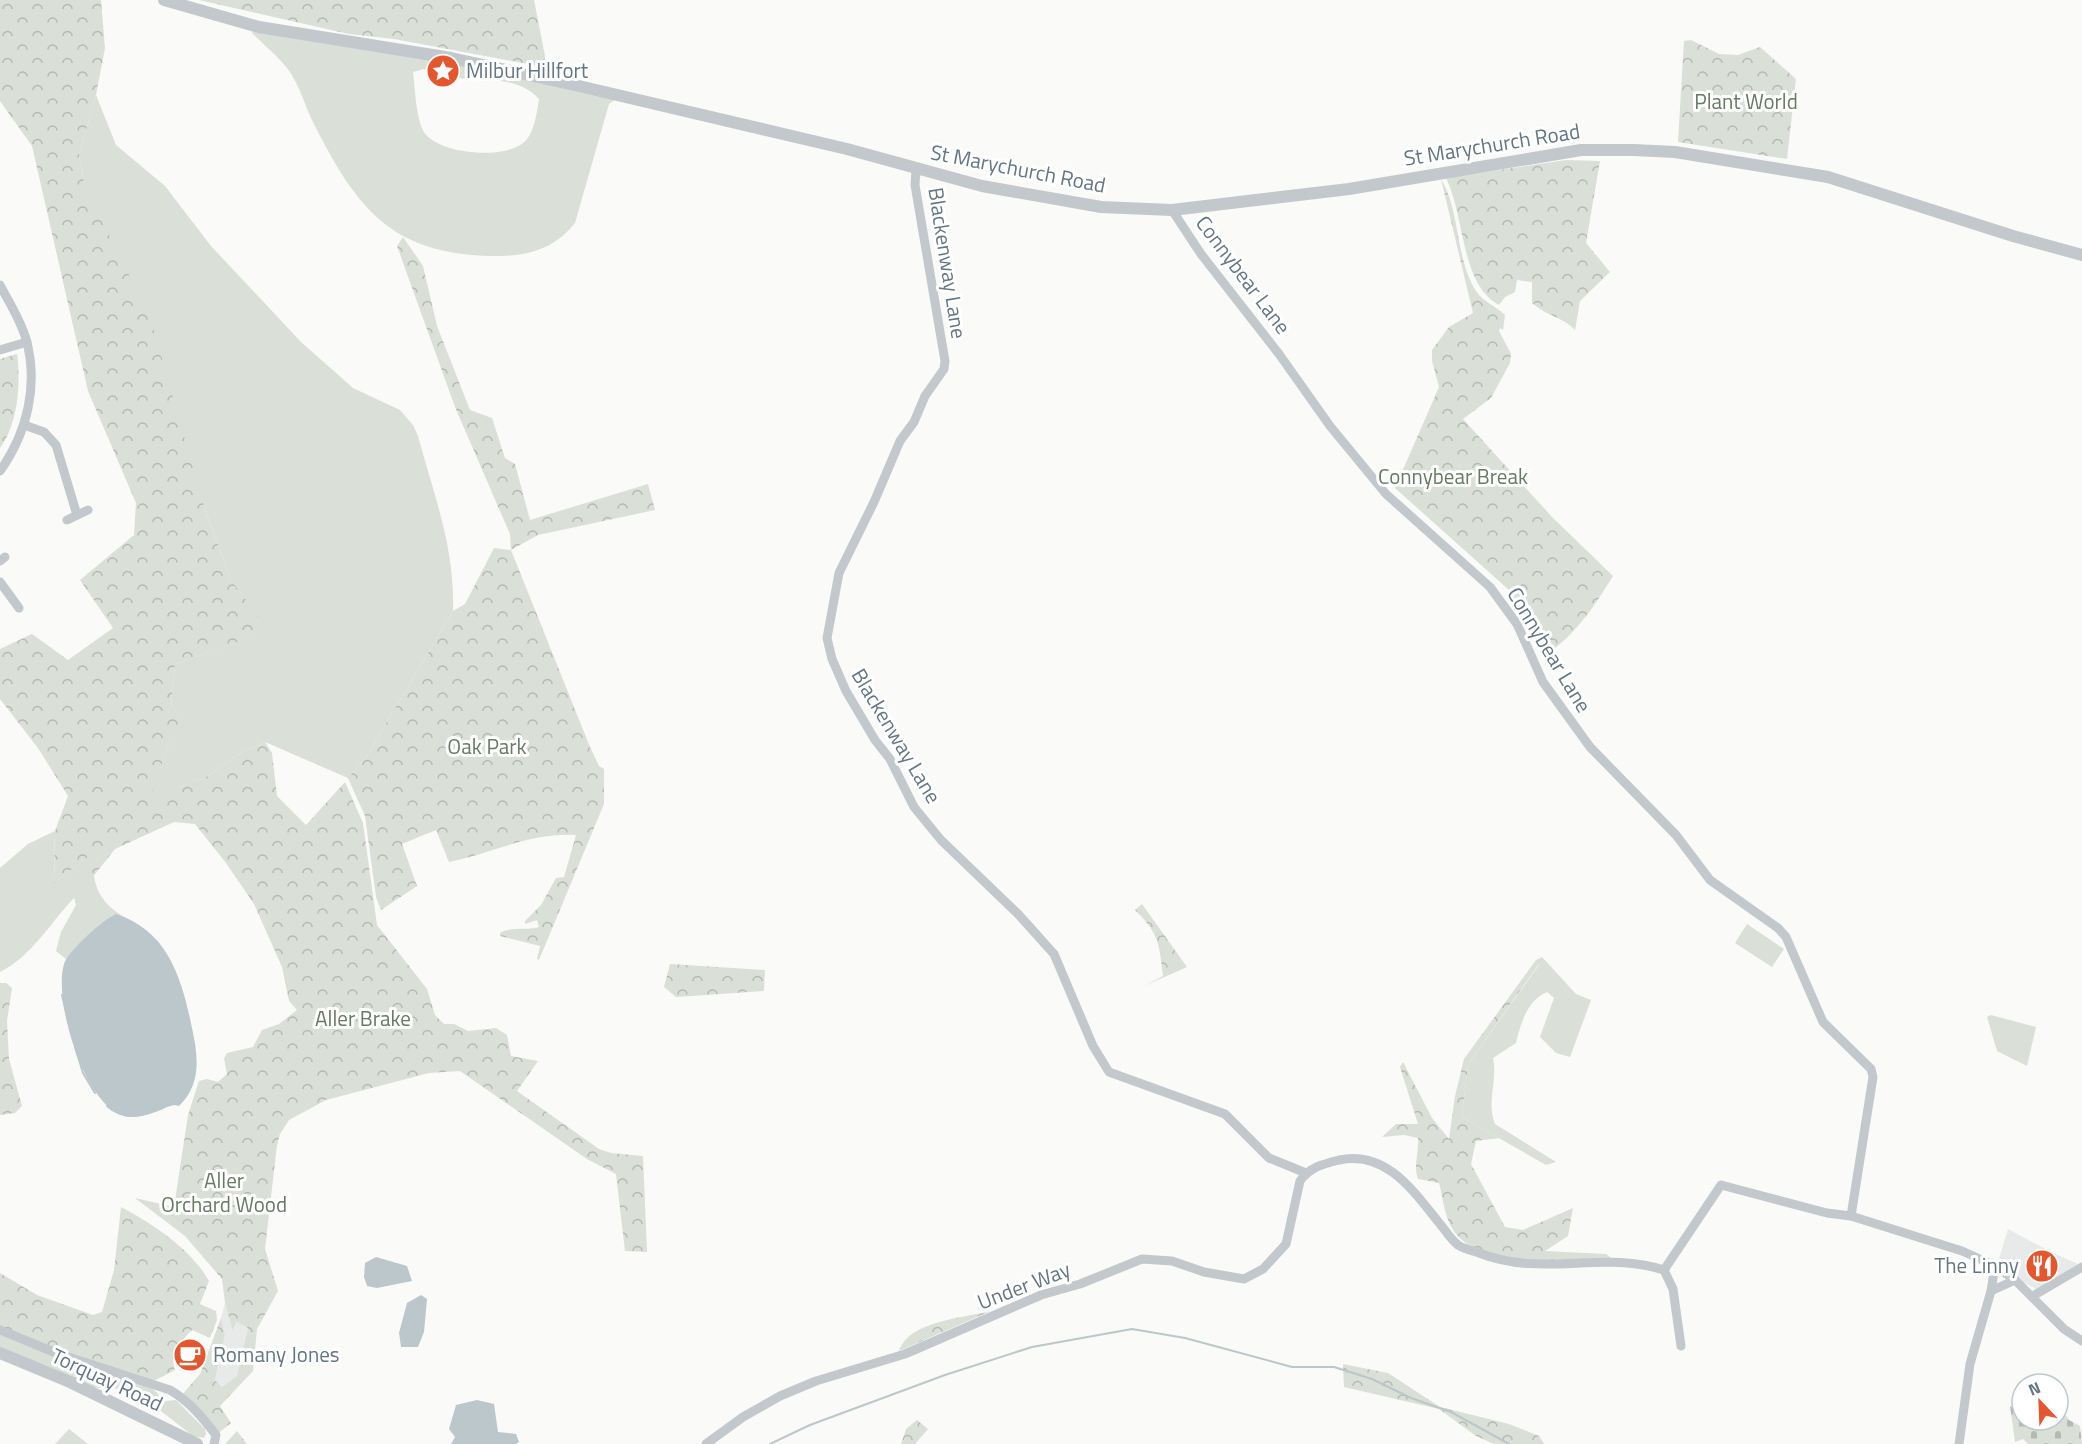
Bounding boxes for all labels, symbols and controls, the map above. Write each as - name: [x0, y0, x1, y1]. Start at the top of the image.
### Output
- place icon: Milbur Hillfort: [425, 53, 461, 89]
- place label: Milbur Hillfort: [466, 54, 589, 86]
- park label: Plant World: [1694, 85, 1798, 117]
- street label: St Marychurch Road: [1402, 114, 1582, 174]
- street label: St Marychurch Road: [928, 135, 1108, 201]
- street label: Blackenway Lane: [920, 185, 976, 341]
- street label: Connybear Lane: [1188, 208, 1299, 340]
- park label: Connybear Break: [1378, 460, 1528, 492]
- street label: Connybear Lane: [1500, 581, 1600, 718]
- street label: Blackenway Lane: [844, 662, 950, 809]
- park label: Oak Park: [447, 730, 527, 762]
- park label: Aller Brake: [315, 1002, 411, 1034]
- park label: Aller Orchard Wood: [161, 1164, 287, 1220]
- restaurant icon: The Linny: [2024, 1248, 2060, 1284]
- place label: The Linny: [1934, 1249, 2019, 1281]
- street label: Under Way: [973, 1253, 1075, 1317]
- cafe icon: Romany Jones: [172, 1337, 208, 1373]
- place label: Romany Jones: [213, 1338, 340, 1370]
- street label: Torquay Road: [46, 1339, 169, 1419]
- north arrow: [2010, 1372, 2070, 1432]
- text: N: [2024, 1375, 2044, 1401]

